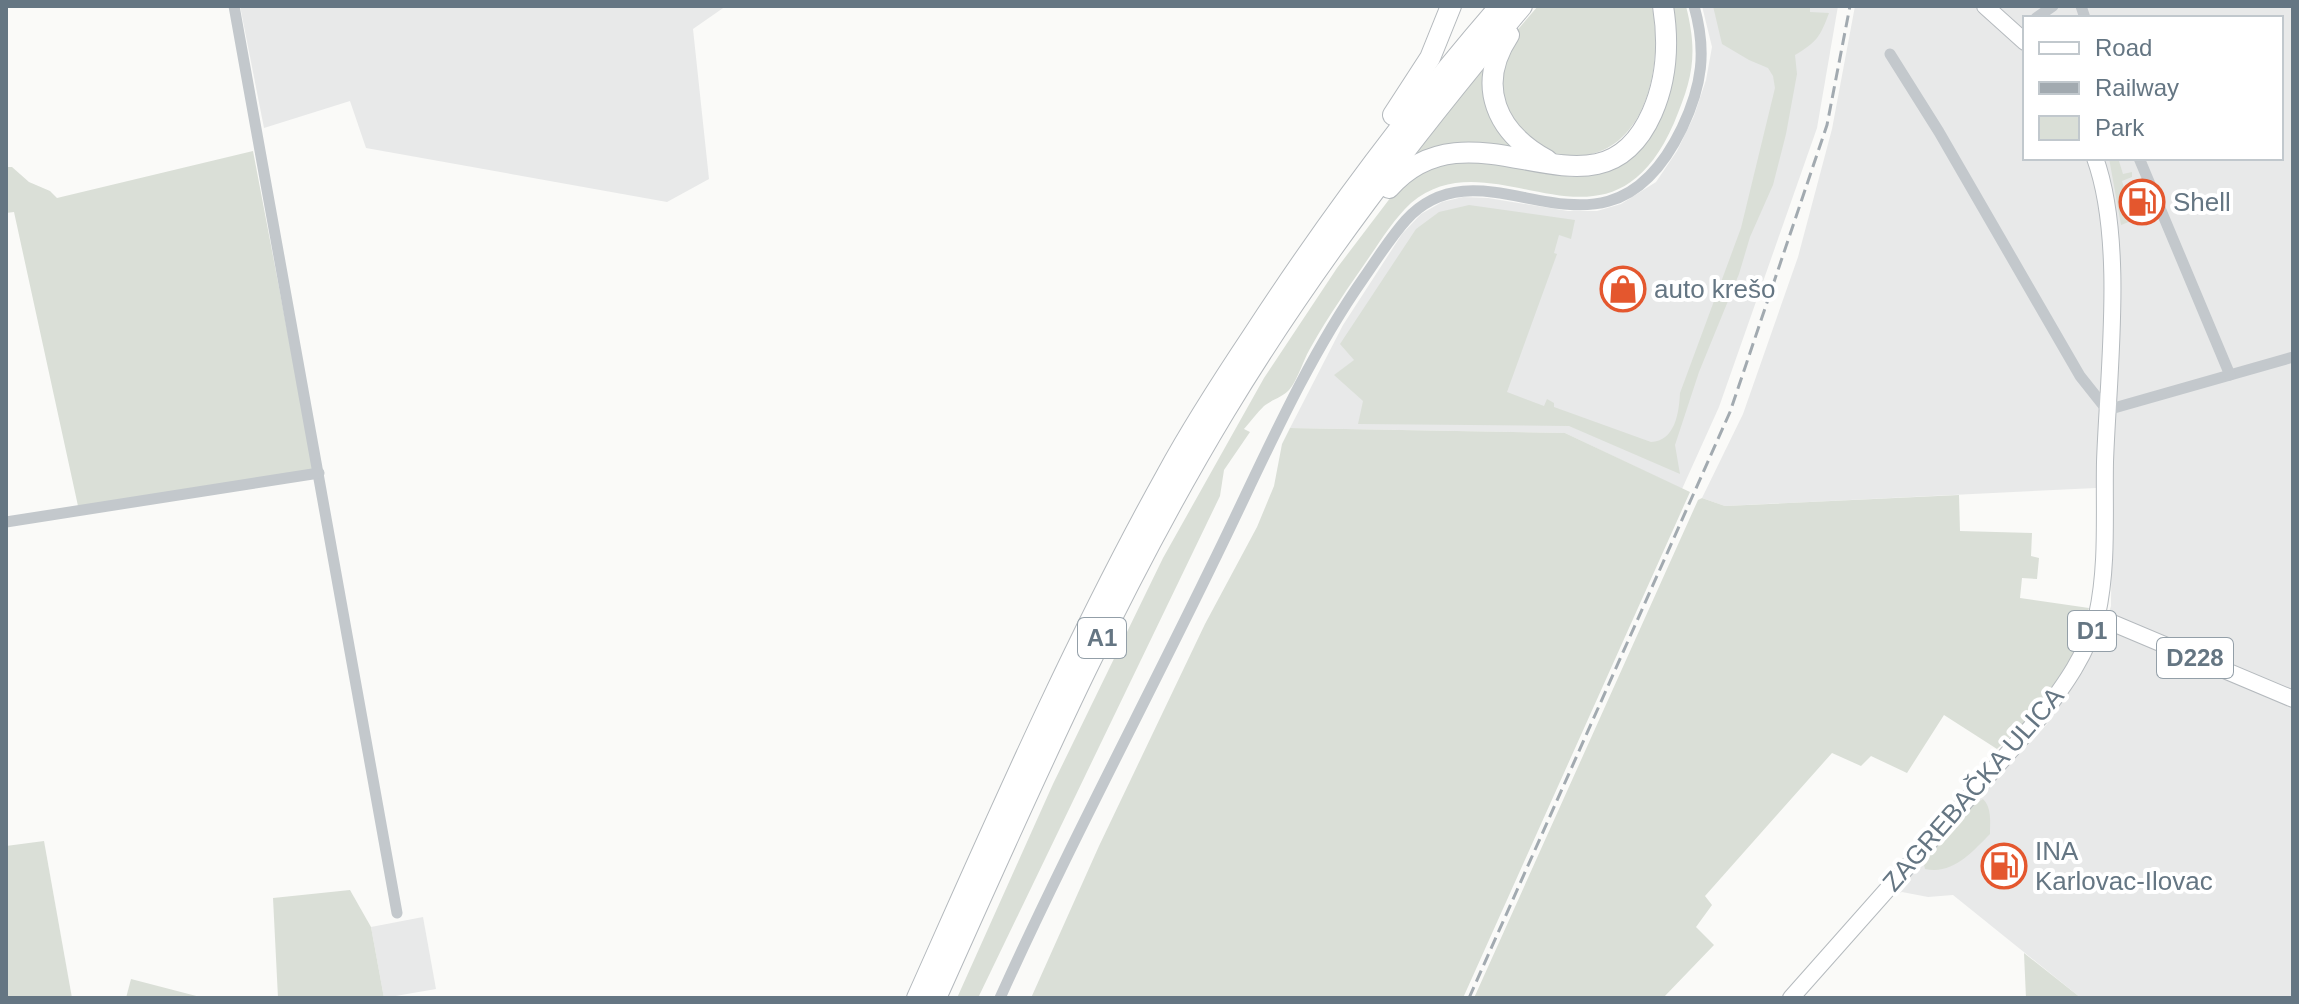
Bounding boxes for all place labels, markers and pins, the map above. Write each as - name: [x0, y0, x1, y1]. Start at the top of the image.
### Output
- fuel station icon: Shell: [2118, 178, 2166, 226]
- place label: Shell: [2173, 187, 2231, 217]
- shop icon: auto krešo: [1599, 265, 1647, 313]
- place label: auto krešo: [1654, 274, 1775, 304]
- place label: INA Karlovac-Ilovac: [2035, 836, 2213, 896]
- fuel station icon: INA Karlovac-Ilovac: [1980, 842, 2028, 890]

